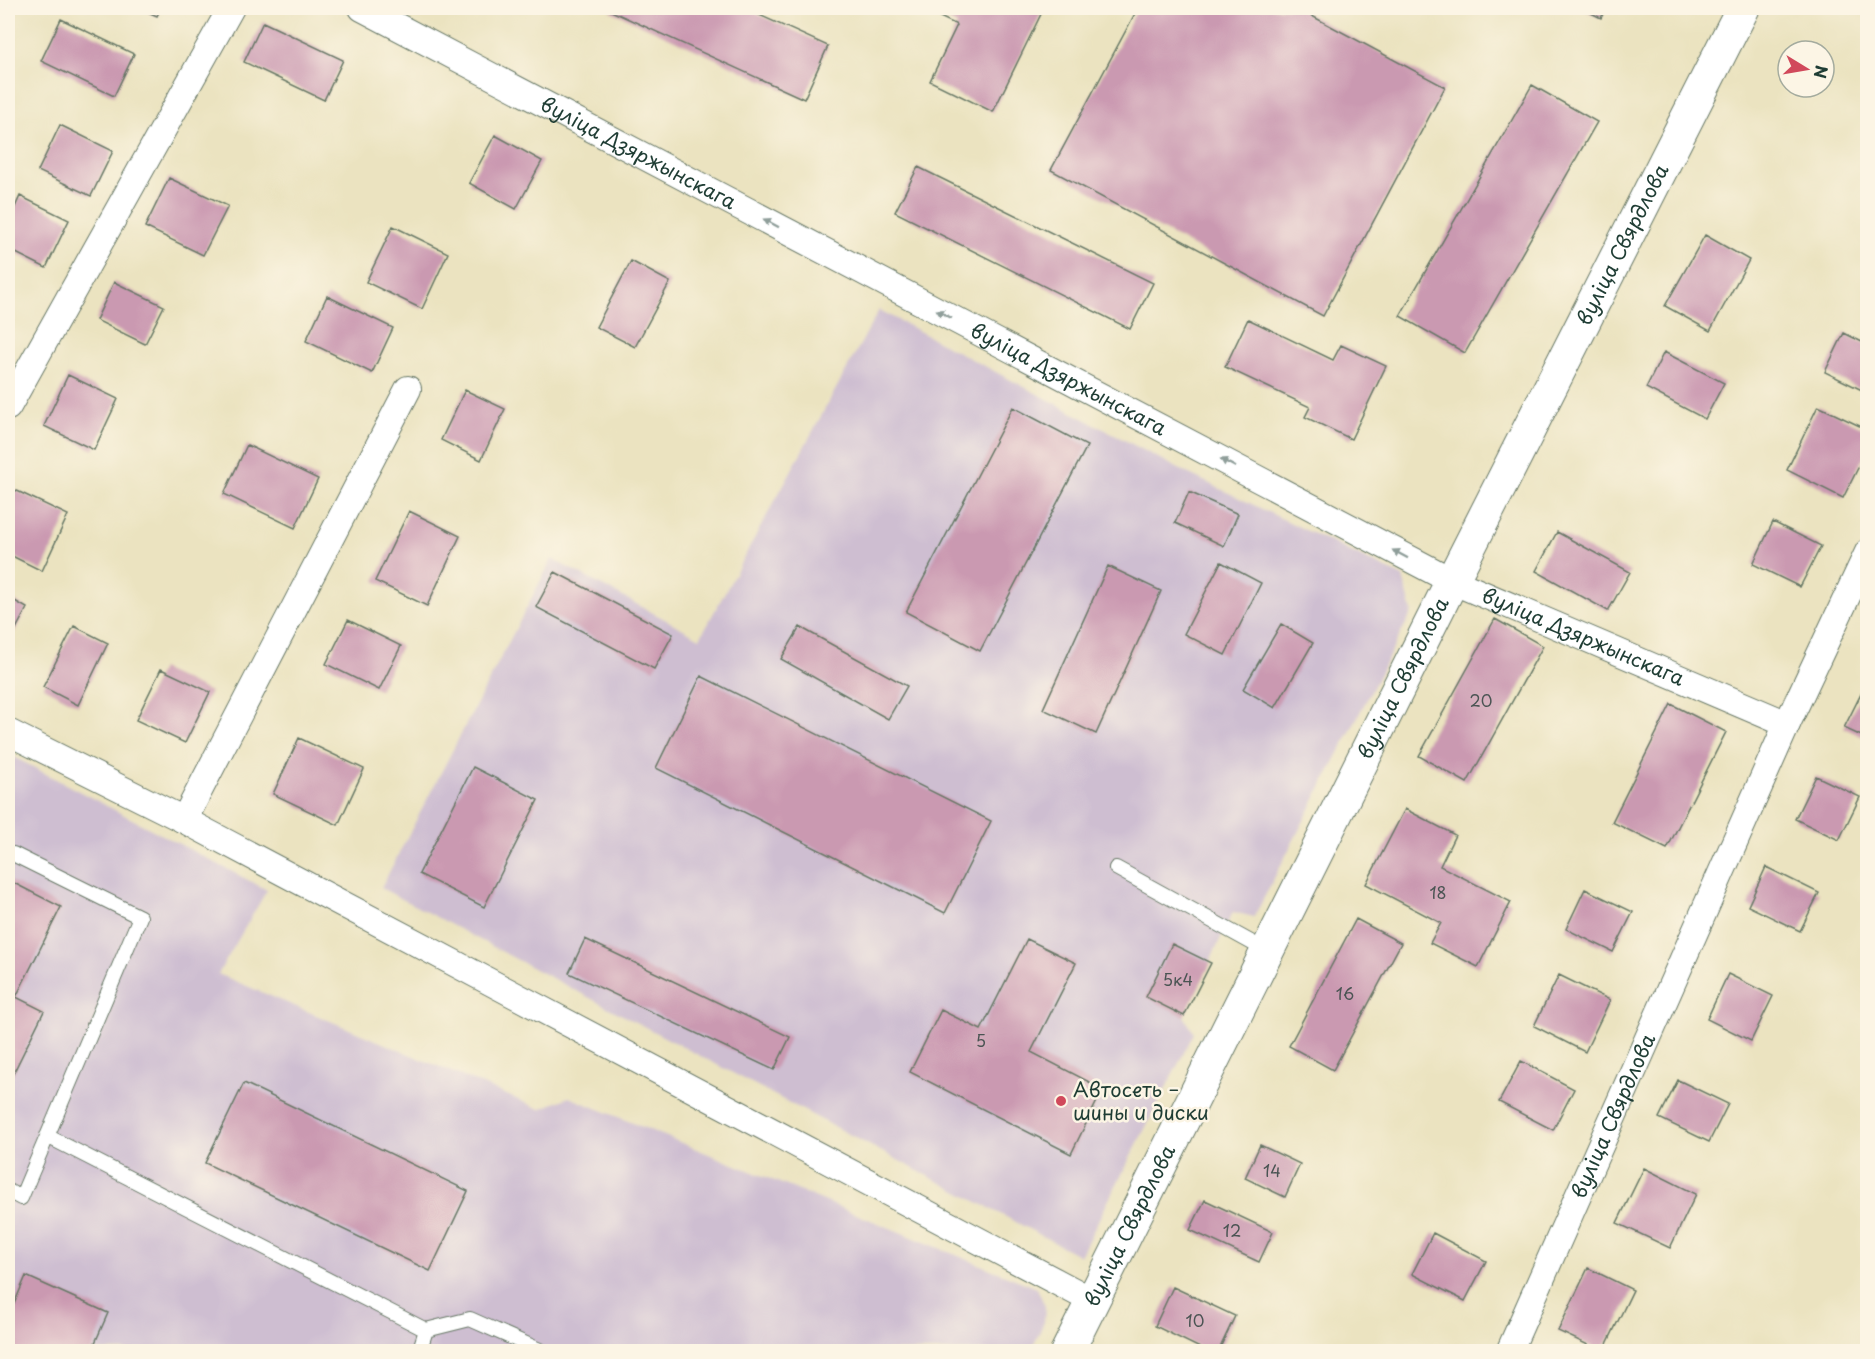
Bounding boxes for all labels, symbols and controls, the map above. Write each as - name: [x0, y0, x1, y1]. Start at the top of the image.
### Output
- north arrow: [1776, 39, 1836, 99]
- text: N: [1809, 64, 1835, 81]
- street label: вуліца Дзяржынскага: [535, 88, 742, 216]
- street label: вуліца Свярдлова: [1568, 158, 1676, 330]
- one-way arrow: [762, 218, 779, 228]
- one-way arrow: [935, 309, 952, 319]
- street label: вуліца Дзяржынскага: [966, 315, 1172, 443]
- one-way arrow: [1219, 458, 1236, 468]
- one-way arrow: [1392, 549, 1409, 559]
- street label: вуліца Дзяржынскага: [1478, 580, 1690, 693]
- street label: вуліца Свярдлова: [1349, 591, 1456, 764]
- house number: 20: [1470, 688, 1492, 712]
- house number: 18: [1429, 880, 1447, 904]
- house number: 5к4: [1163, 967, 1193, 991]
- house number: 16: [1336, 981, 1354, 1005]
- house number: 5: [976, 1028, 986, 1052]
- street label: вуліца Свярдлова: [1563, 1028, 1662, 1203]
- place label: Автосеть – шины и диски: [1073, 1074, 1209, 1127]
- marker: Автосеть – шины и диски: [1054, 1094, 1068, 1108]
- street label: вуліца Свярдлова: [1076, 1139, 1182, 1311]
- house number: 14: [1263, 1158, 1281, 1182]
- house number: 12: [1223, 1218, 1241, 1242]
- house number: 10: [1186, 1308, 1204, 1332]

